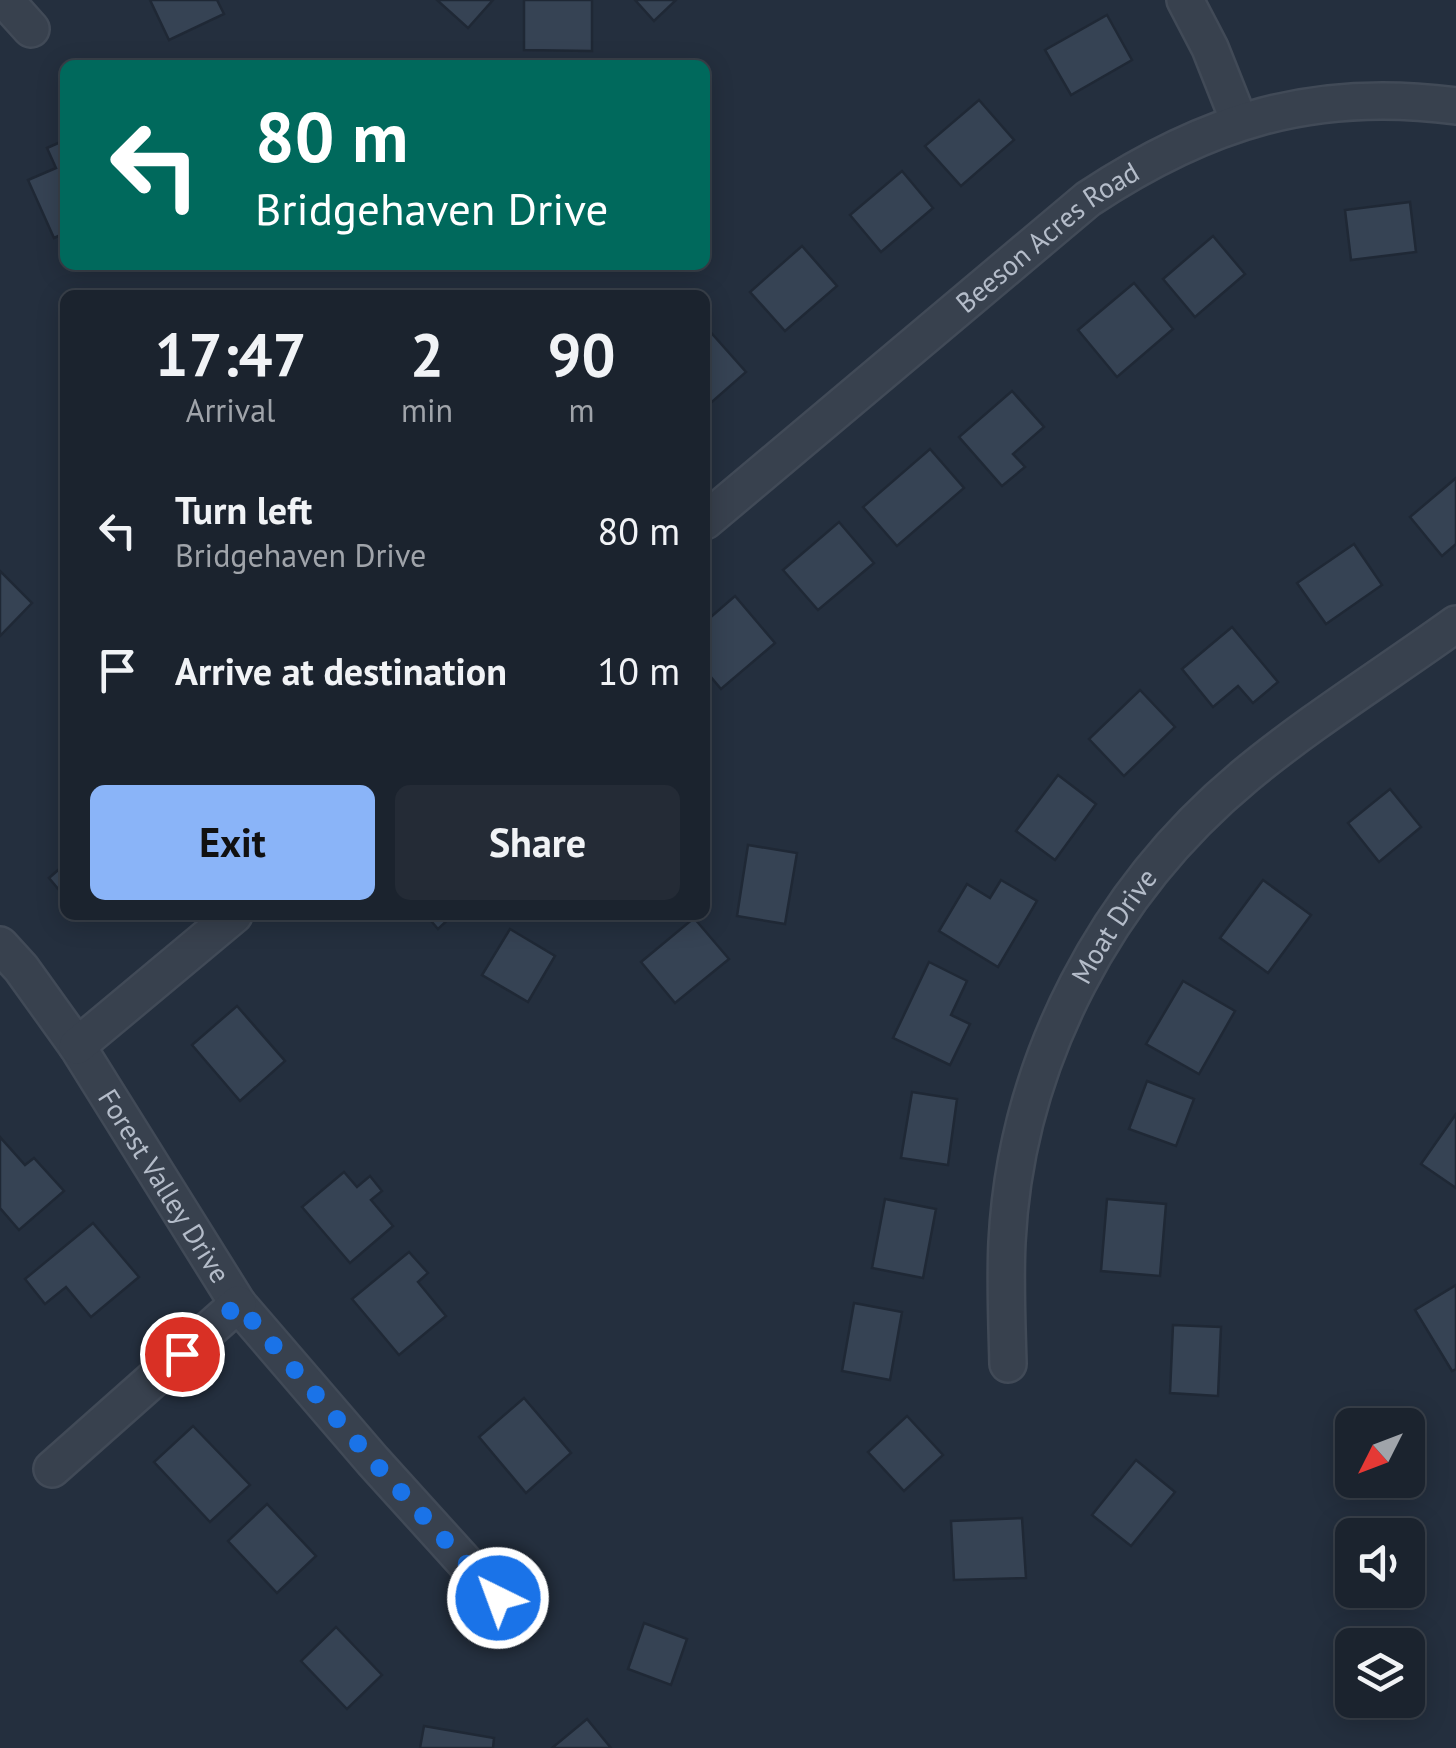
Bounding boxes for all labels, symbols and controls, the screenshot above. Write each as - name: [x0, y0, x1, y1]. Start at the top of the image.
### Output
- text: 80 m: [255, 91, 408, 181]
- icon: left: [90, 100, 220, 230]
- street label: Beeson Acres Road: [948, 153, 1145, 321]
- text: Bridgehaven Drive: [255, 179, 608, 237]
- text: 17:47: [154, 315, 307, 393]
- text: 2: [410, 315, 444, 393]
- text: 90: [548, 315, 616, 393]
- text: Arrival: [186, 389, 275, 431]
- text: min: [401, 389, 453, 431]
- text: m: [569, 389, 595, 431]
- text: Turn left: [175, 485, 312, 534]
- icon: left: [90, 503, 145, 558]
- text: 80 m: [598, 506, 680, 555]
- text: Bridgehaven Drive: [175, 534, 426, 576]
- icon: arrive: [90, 643, 145, 698]
- text: Arrive at destination: [175, 646, 507, 695]
- text: 10 m: [598, 646, 680, 695]
- button: Exit: [90, 785, 375, 900]
- button: Share: [395, 785, 680, 900]
- street label: Moat Drive: [1062, 860, 1165, 990]
- street label: Forest Valley Drive: [90, 1082, 239, 1290]
- pin: [140, 1312, 225, 1397]
- icon: arrive: [155, 1327, 210, 1382]
- north arrow: [1335, 1408, 1425, 1498]
- map controls: [1335, 1408, 1425, 1718]
- button: sound: [1335, 1518, 1425, 1608]
- position arrow: [446, 1546, 550, 1650]
- button: layers: [1335, 1628, 1425, 1718]

